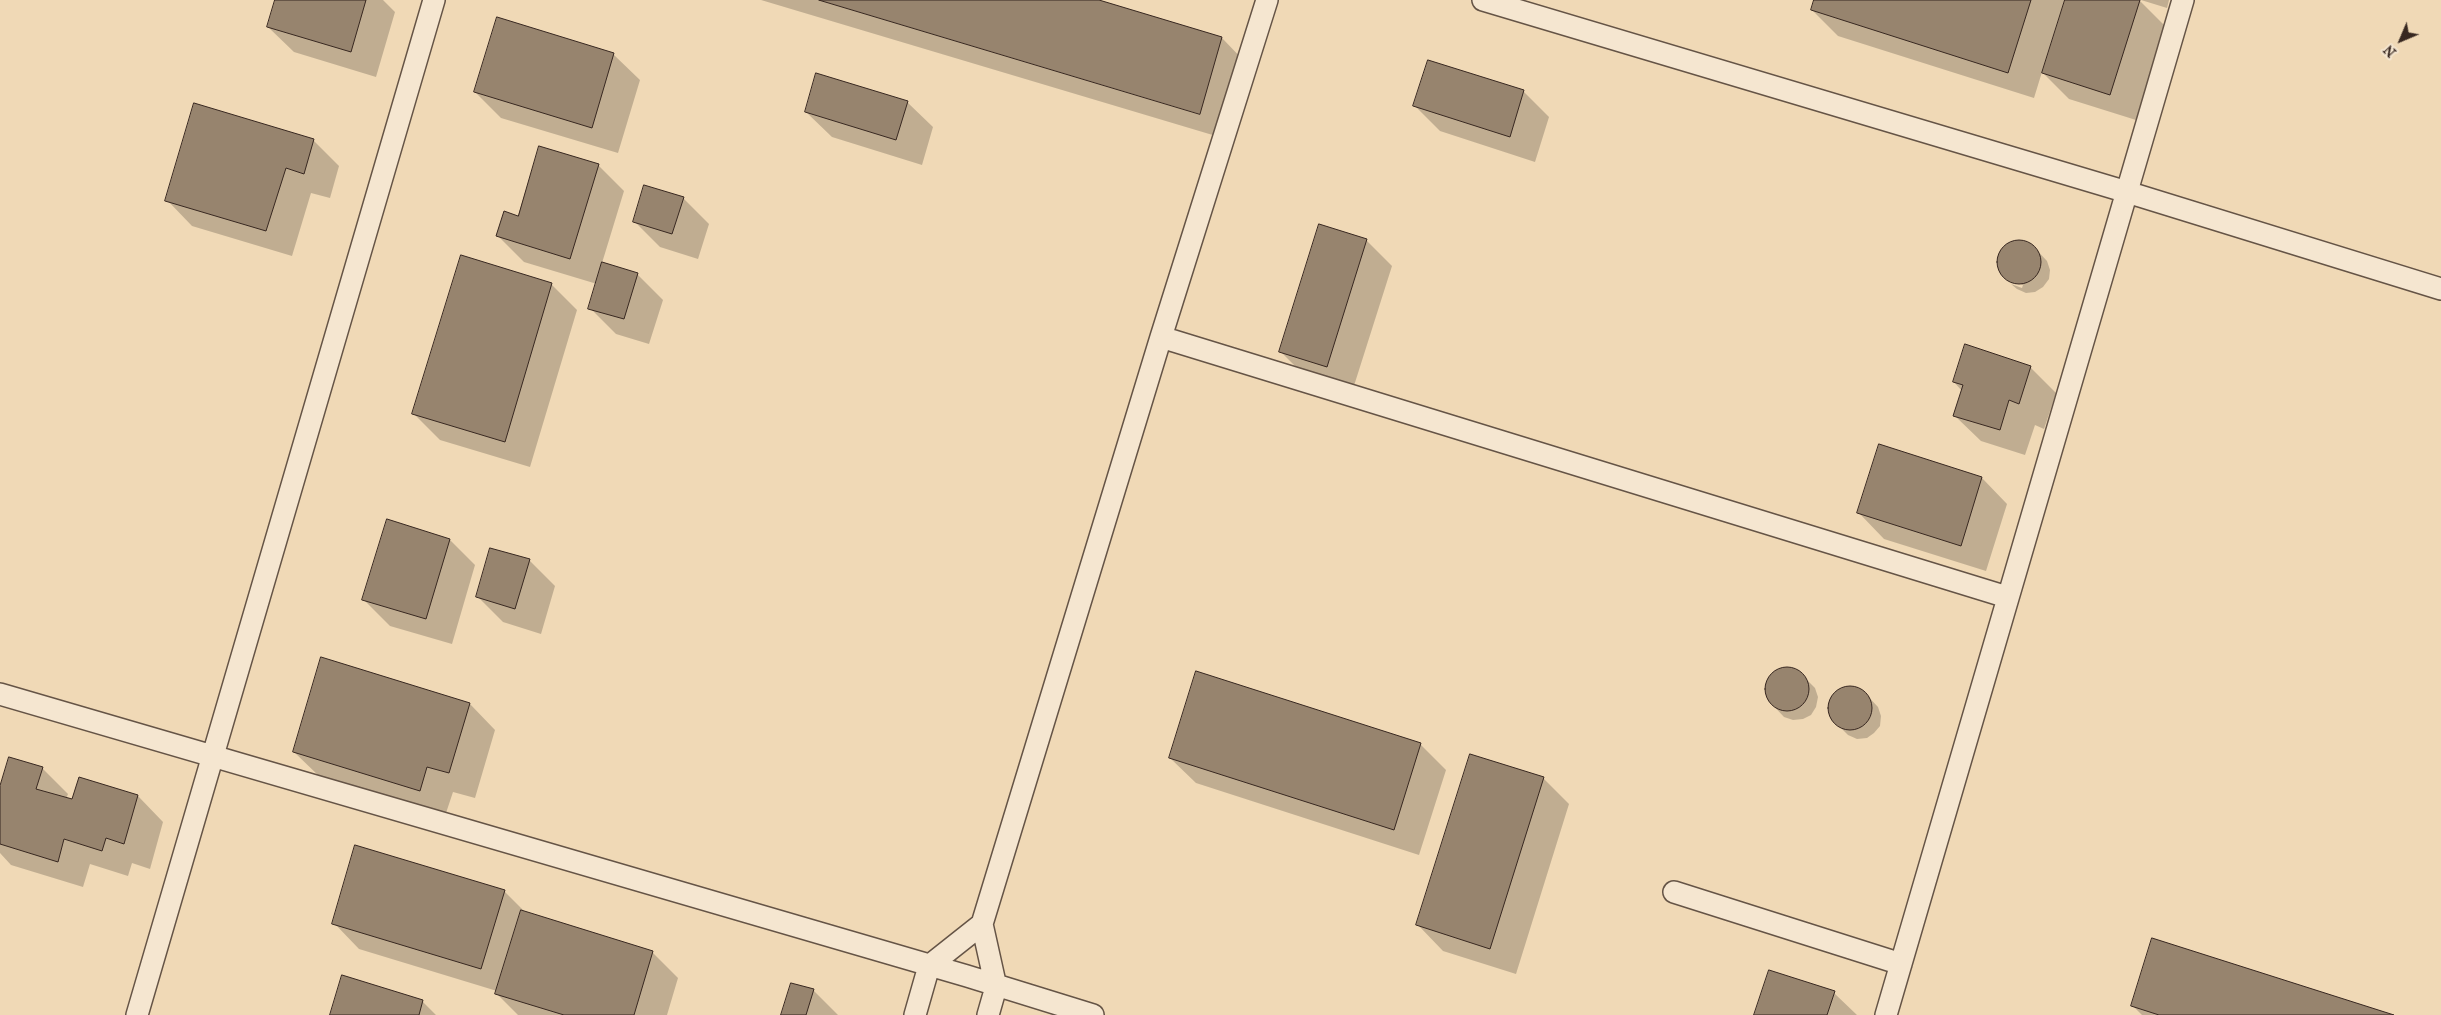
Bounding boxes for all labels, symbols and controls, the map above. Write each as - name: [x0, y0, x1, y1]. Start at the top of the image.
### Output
- north arrow: [2376, 15, 2426, 65]
- text: N: [2380, 41, 2400, 61]

